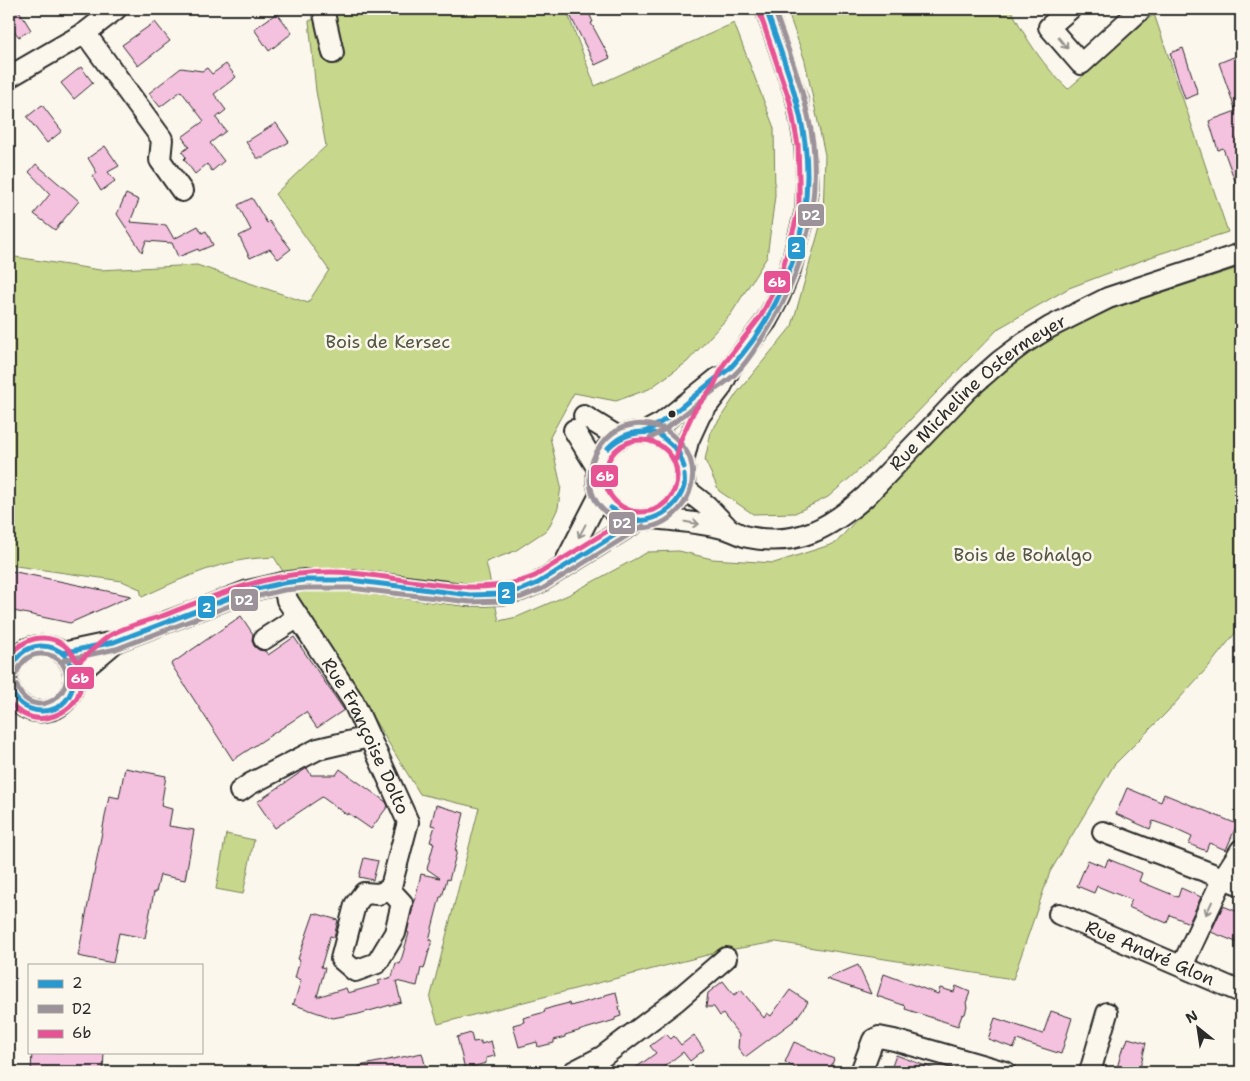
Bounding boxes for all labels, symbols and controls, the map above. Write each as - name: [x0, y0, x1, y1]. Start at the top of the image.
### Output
- one-way arrow: [1057, 36, 1068, 49]
- line badge: D2: [797, 203, 825, 227]
- text: D2: [801, 206, 821, 224]
- line badge: 2: [787, 236, 806, 260]
- text: 2: [791, 238, 801, 256]
- line badge: 6b: [763, 270, 791, 294]
- text: 6b: [768, 273, 787, 291]
- street label: Rue Micheline Ostermeyer: [884, 309, 1070, 476]
- park label: Bois de Kersec: [326, 330, 450, 354]
- unlabelled marker: [667, 409, 677, 419]
- line badge: 6b: [590, 464, 619, 488]
- text: 6b: [596, 467, 615, 485]
- line badge: D2: [608, 511, 636, 535]
- text: D2: [612, 514, 632, 532]
- one-way arrow: [684, 519, 700, 529]
- one-way arrow: [577, 523, 587, 538]
- park label: Bois de Bohalgo: [954, 543, 1092, 567]
- line badge: 2: [497, 581, 516, 605]
- text: 2: [501, 584, 511, 602]
- line badge: D2: [230, 588, 259, 612]
- text: D2: [234, 591, 254, 609]
- line badge: 2: [197, 595, 216, 619]
- text: 2: [202, 598, 212, 616]
- street label: Rue Françoise Dolto: [316, 653, 415, 818]
- line badge: 6b: [66, 666, 95, 690]
- text: 6b: [71, 669, 90, 687]
- one-way arrow: [1204, 900, 1214, 915]
- street label: Rue André Glon: [1082, 915, 1218, 991]
- legend: [28, 964, 202, 1054]
- text: 2: [72, 973, 83, 993]
- text: D2: [72, 999, 92, 1019]
- north arrow: [1172, 1004, 1222, 1054]
- text: N: [1182, 1006, 1201, 1027]
- text: 6b: [72, 1023, 91, 1043]

